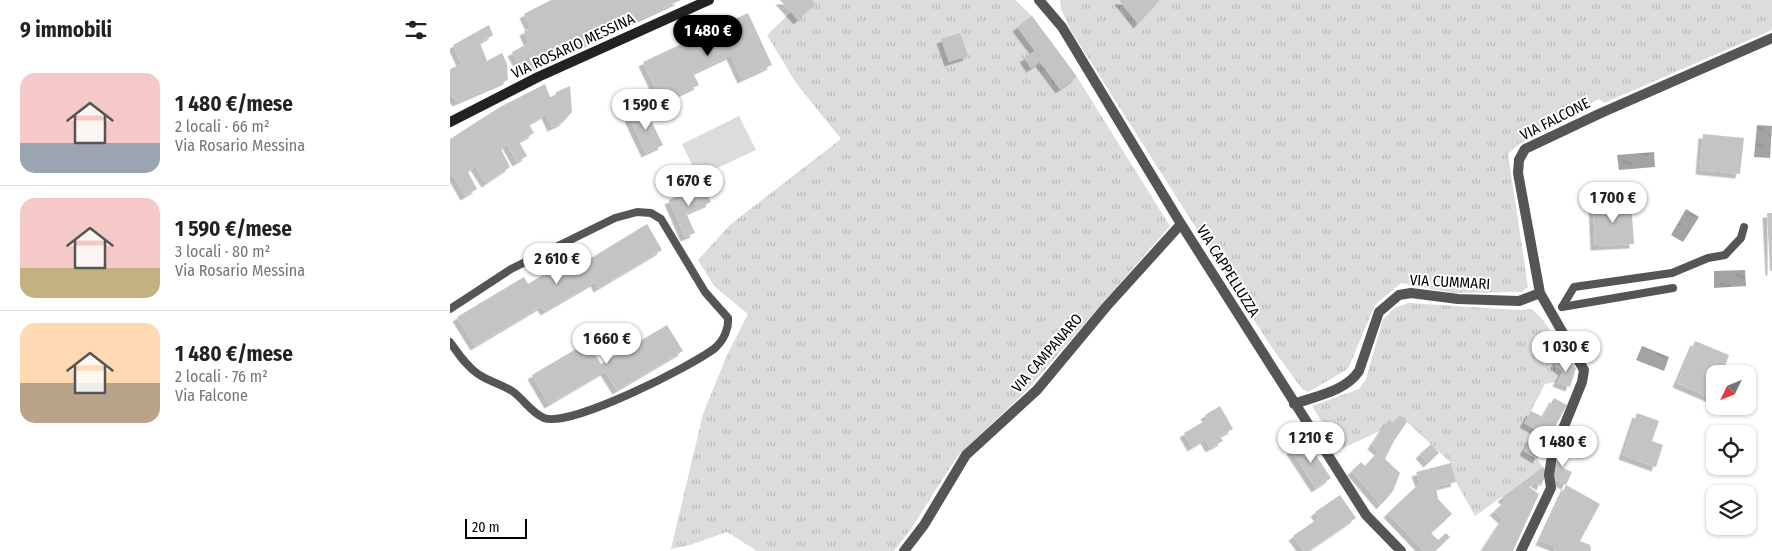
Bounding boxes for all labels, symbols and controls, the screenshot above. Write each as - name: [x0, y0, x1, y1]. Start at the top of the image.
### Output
- street label: VIA ROSARIO MESSINA: [509, 9, 638, 82]
- pin: 1 480 €: [662, 15, 754, 57]
- icon: filters: [402, 16, 430, 44]
- text: 9 immobili: [20, 17, 112, 43]
- text: 1 480 €: [684, 21, 732, 40]
- pin: 1 590 €: [600, 88, 692, 131]
- text: 1 480 €/mese: [175, 91, 293, 117]
- icon: home: [60, 93, 120, 153]
- street label: VIA FALCONE: [1517, 94, 1593, 144]
- text: 1 590 €: [623, 95, 669, 114]
- text: 2 locali · 66 m²: [175, 117, 270, 136]
- text: Via Rosario Messina: [175, 136, 305, 155]
- pin: 1 670 €: [643, 164, 735, 207]
- text: 1 670 €: [666, 171, 712, 190]
- pin: 1 700 €: [1567, 182, 1659, 224]
- text: 1 700 €: [1590, 188, 1636, 207]
- text: 1 590 €/mese: [175, 216, 292, 242]
- icon: home: [60, 218, 120, 278]
- street label: VIA CAPPELLUZZA: [1193, 222, 1263, 320]
- text: 3 locali · 80 m²: [175, 242, 270, 261]
- pin: 2 610 €: [511, 242, 603, 285]
- text: 2 610 €: [534, 249, 580, 268]
- text: Via Rosario Messina: [175, 261, 305, 280]
- street label: VIA CUMMARI: [1409, 271, 1491, 293]
- street label: VIA CAMPANARO: [1008, 310, 1086, 396]
- pin: 1 660 €: [561, 322, 653, 365]
- text: 1 660 €: [583, 329, 631, 348]
- pin: 1 030 €: [1520, 330, 1612, 373]
- text: 1 030 €: [1543, 337, 1589, 356]
- text: 1 480 €/mese: [175, 341, 293, 367]
- icon: home: [60, 343, 120, 403]
- north arrow: [1706, 365, 1756, 415]
- map controls: [1706, 365, 1756, 535]
- text: 2 locali · 76 m²: [175, 367, 268, 386]
- text: Via Falcone: [175, 386, 248, 405]
- pin: 1 210 €: [1265, 422, 1357, 464]
- button: locate: [1706, 425, 1756, 475]
- pin: 1 480 €: [1517, 426, 1609, 468]
- text: 1 210 €: [1289, 428, 1333, 447]
- text: 1 480 €: [1539, 432, 1587, 451]
- button: layers: [1706, 485, 1756, 535]
- scale bar: [465, 516, 528, 539]
- text: 20 m: [472, 519, 500, 536]

